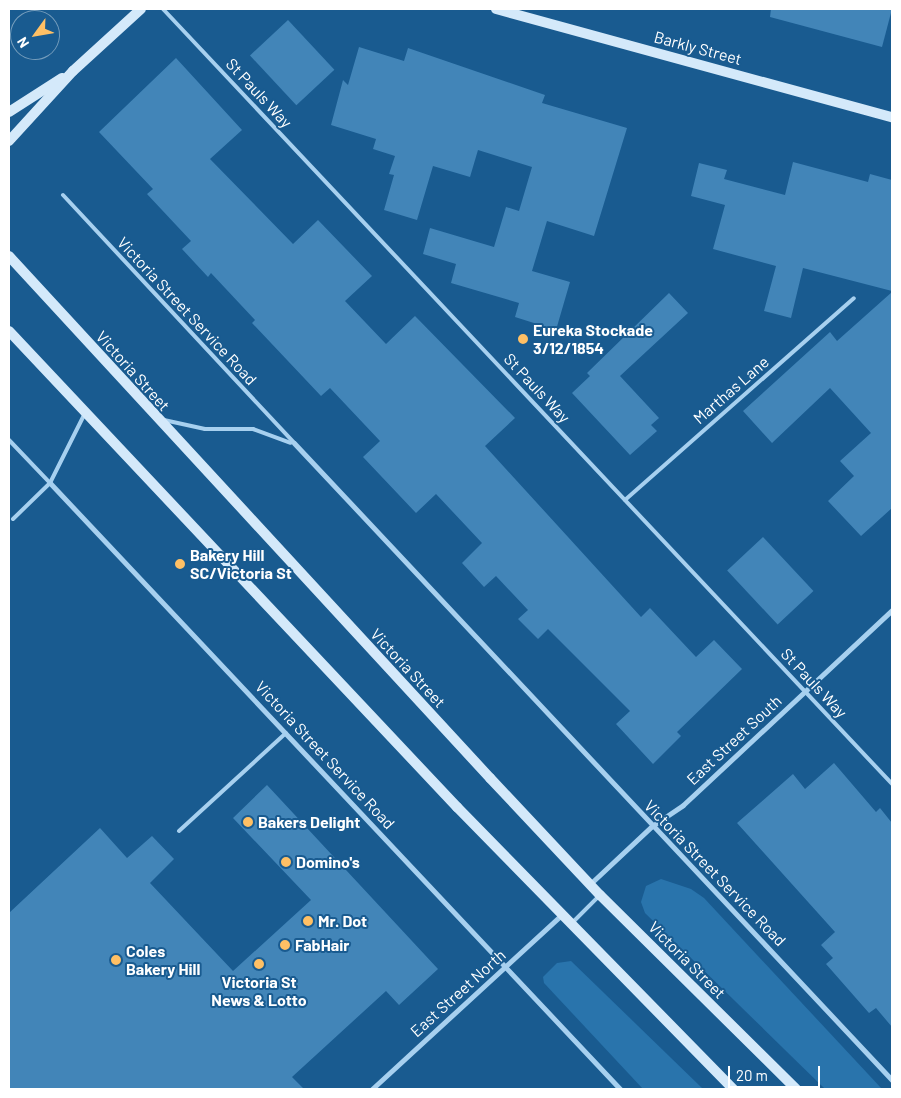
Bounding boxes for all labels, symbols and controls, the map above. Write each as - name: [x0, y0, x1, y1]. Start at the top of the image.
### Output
- north arrow: [10, 10, 60, 60]
- street label: Barkly Street: [652, 27, 744, 69]
- text: N: [13, 34, 32, 51]
- street label: St Pauls Way: [222, 54, 296, 132]
- street label: Victoria Street Service Road: [113, 233, 261, 389]
- place label: Eureka Stockade 3/12/1854: [533, 320, 653, 358]
- street label: Victoria Street: [92, 327, 174, 415]
- marker: Eureka Stockade 3/12/1854: [517, 333, 529, 345]
- street label: St Pauls Way: [500, 349, 574, 427]
- street label: Marthas Lane: [689, 352, 773, 428]
- place label: Bakery Hill SC/Victoria St: [190, 545, 292, 583]
- marker: Bakery Hill SC/Victoria St: [174, 558, 186, 570]
- street label: Victoria Street: [367, 624, 449, 712]
- street label: St Pauls Way: [777, 644, 851, 722]
- street label: Victoria Street Service Road: [251, 677, 399, 833]
- street label: East Street South: [683, 691, 785, 789]
- street label: Victoria Street Service Road: [640, 796, 790, 950]
- place label: Bakers Delight: [258, 812, 360, 832]
- marker: Bakers Delight: [242, 816, 254, 828]
- place label: Domino's: [296, 852, 360, 872]
- marker: Domino's: [280, 856, 292, 868]
- place label: Mr. Dot: [318, 911, 367, 931]
- marker: Mr. Dot: [302, 915, 314, 927]
- street label: Victoria Street: [644, 917, 730, 1003]
- place label: FabHair: [295, 935, 349, 955]
- marker: FabHair: [279, 939, 291, 951]
- place label: Coles Bakery Hill: [126, 941, 200, 979]
- street label: East Street North: [406, 945, 510, 1041]
- marker: Coles Bakery Hill: [110, 954, 122, 966]
- marker: Victoria St News & Lotto: [253, 958, 265, 970]
- place label: Victoria St News & Lotto: [211, 972, 307, 1010]
- scale bar: [731, 1056, 824, 1088]
- text: 20 m: [736, 1066, 768, 1084]

